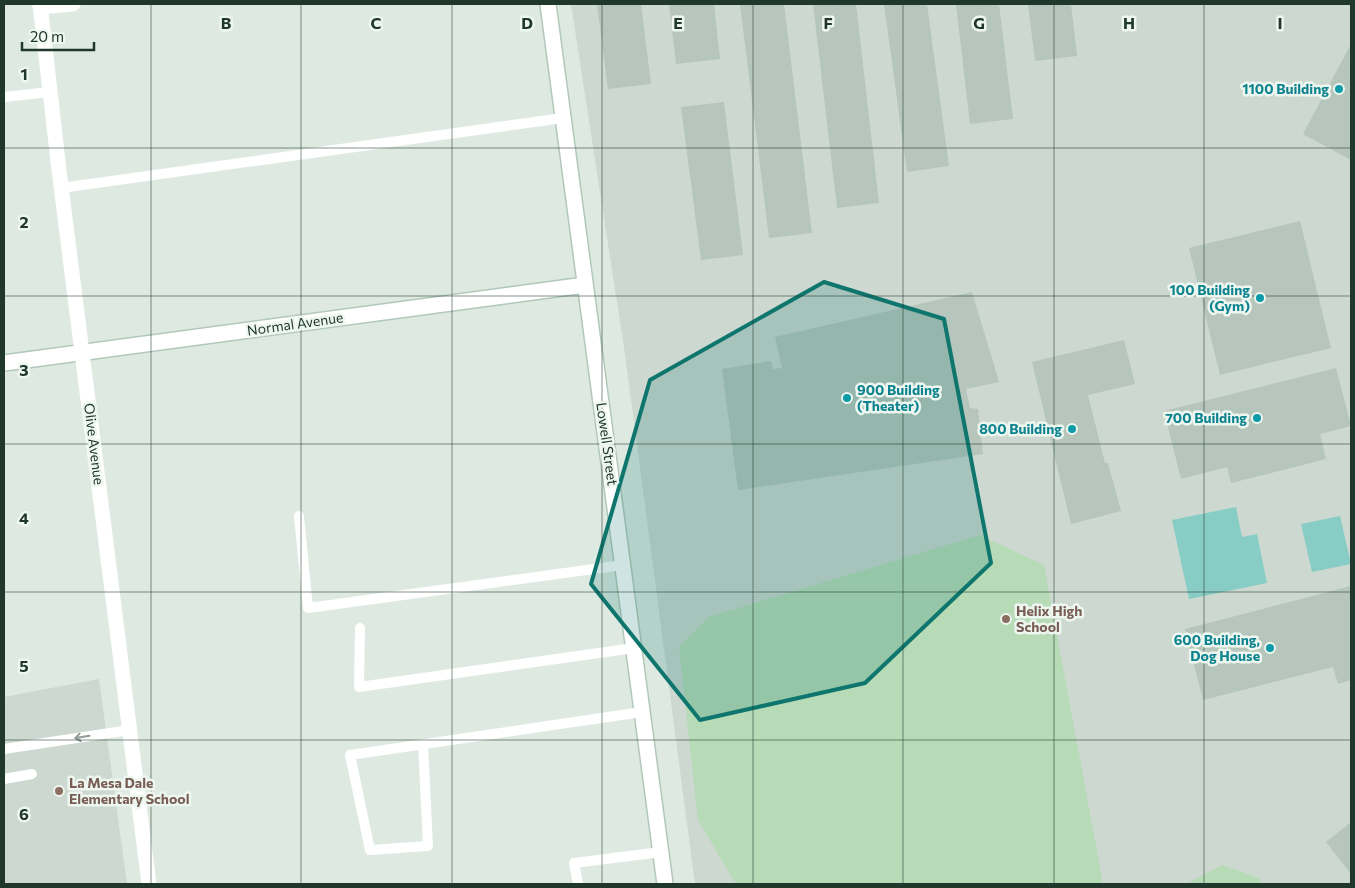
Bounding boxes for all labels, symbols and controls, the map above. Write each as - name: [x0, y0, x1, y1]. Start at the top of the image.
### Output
- text: B: [221, 13, 232, 32]
- text: C: [371, 13, 382, 32]
- text: D: [521, 13, 533, 32]
- text: E: [673, 13, 683, 32]
- text: F: [823, 13, 833, 32]
- text: G: [973, 13, 985, 32]
- text: H: [1123, 13, 1135, 32]
- text: I: [1277, 13, 1283, 32]
- scale bar: [22, 20, 95, 52]
- text: 20 m: [30, 27, 64, 45]
- text: 1: [20, 64, 28, 83]
- place label: 1100 Building: [1242, 80, 1329, 97]
- marker: 1100 Building: [1333, 83, 1345, 95]
- text: 2: [19, 212, 29, 231]
- place label: 100 Building (Gym): [1170, 281, 1250, 314]
- marker: 100 Building (Gym): [1254, 292, 1266, 304]
- street label: Normal Avenue: [246, 308, 344, 339]
- text: 3: [19, 360, 29, 379]
- place label: 900 Building (Theater): [857, 381, 940, 414]
- marker: 900 Building (Theater): [841, 392, 853, 404]
- street label: Lowell Street: [593, 401, 622, 487]
- street label: Olive Avenue: [81, 402, 108, 486]
- place label: 700 Building: [1165, 409, 1247, 426]
- marker: 700 Building: [1251, 412, 1263, 424]
- place label: 800 Building: [979, 420, 1062, 437]
- marker: 800 Building: [1066, 423, 1078, 435]
- text: 4: [19, 508, 29, 527]
- place label: Helix High School: [1016, 602, 1082, 635]
- marker: Helix High School: [1000, 613, 1012, 625]
- place label: 600 Building, Dog House: [1174, 631, 1260, 664]
- marker: 600 Building, Dog House: [1264, 642, 1276, 654]
- text: 5: [19, 656, 29, 675]
- one-way arrow: [74, 733, 90, 743]
- place label: La Mesa Dale Elementary School: [69, 774, 189, 807]
- marker: La Mesa Dale Elementary School: [53, 785, 65, 797]
- text: 6: [19, 804, 29, 823]

